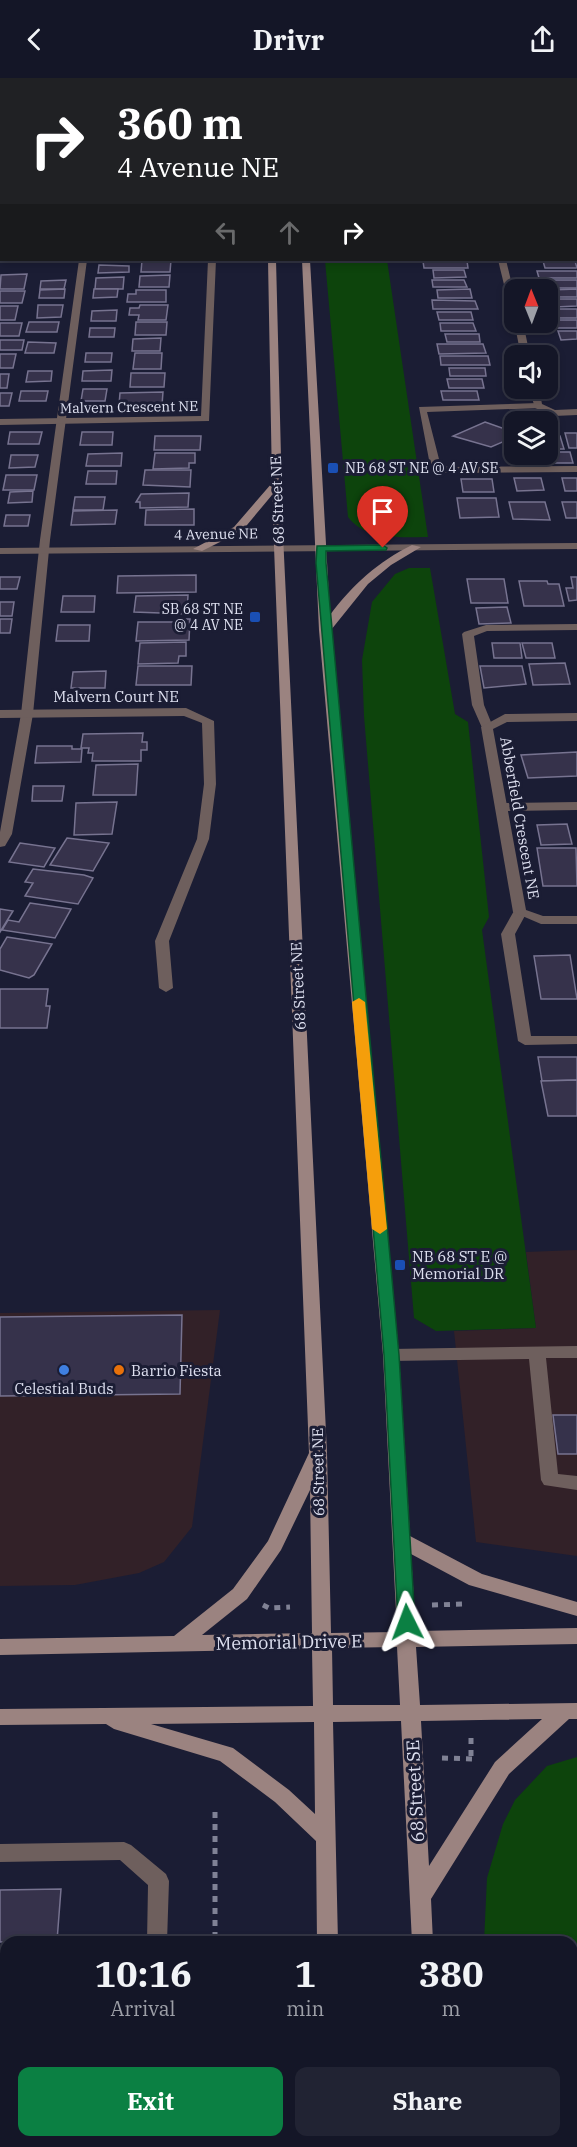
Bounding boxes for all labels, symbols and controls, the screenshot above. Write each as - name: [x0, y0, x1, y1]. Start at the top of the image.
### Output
- text: Drivr: [253, 22, 324, 57]
- icon: back: [18, 23, 51, 56]
- icon: share: [526, 23, 559, 56]
- text: 360 m: [117, 96, 243, 151]
- icon: right: [18, 102, 96, 180]
- text: 4 Avenue NE: [117, 149, 279, 184]
- icon: left: [210, 216, 243, 249]
- icon: ahead: [273, 216, 306, 249]
- icon: right: [336, 216, 369, 249]
- north arrow: [504, 279, 558, 333]
- map controls: [504, 279, 558, 465]
- button: sound: [504, 345, 558, 399]
- street label: Malvern Crescent NE: [60, 397, 198, 417]
- button: layers: [504, 411, 558, 465]
- street label: 68 Street NE: [266, 456, 288, 544]
- place label: NB 68 ST NE @ 4 AV SE: [345, 459, 499, 477]
- marker: NB 68 ST NE @ 4 AV SE: [326, 461, 340, 475]
- pin: [357, 486, 408, 548]
- icon: arrive: [366, 495, 399, 528]
- street label: 4 Avenue NE: [174, 524, 258, 544]
- place label: SB 68 ST NE @ 4 AV NE: [162, 600, 243, 634]
- marker: SB 68 ST NE @ 4 AV NE: [248, 610, 262, 624]
- street label: Malvern Court NE: [53, 687, 179, 706]
- street label: Abberfield Crescent NE: [496, 735, 544, 901]
- street label: 68 Street NE: [286, 941, 310, 1031]
- place label: NB 68 ST E @ Memorial DR: [412, 1247, 508, 1283]
- marker: NB 68 ST E @ Memorial DR: [393, 1258, 407, 1272]
- place label: Barrio Fiesta: [131, 1361, 222, 1380]
- marker: Celestial Buds: [57, 1363, 71, 1377]
- marker: Barrio Fiesta: [112, 1363, 126, 1377]
- place label: Celestial Buds: [14, 1379, 114, 1398]
- street label: 68 Street NE: [308, 1428, 328, 1516]
- position arrow: [375, 1590, 439, 1654]
- street label: Memorial Drive E: [215, 1629, 363, 1655]
- street label: 68 Street SE: [401, 1739, 429, 1843]
- text: 10:16: [94, 1950, 192, 1997]
- text: 1: [294, 1950, 316, 1997]
- text: 380: [419, 1950, 484, 1997]
- text: Arrival: [111, 1995, 176, 2022]
- text: min: [286, 1995, 324, 2022]
- text: m: [442, 1995, 461, 2022]
- button: Exit: [18, 2067, 283, 2136]
- button: Share: [295, 2067, 560, 2136]

